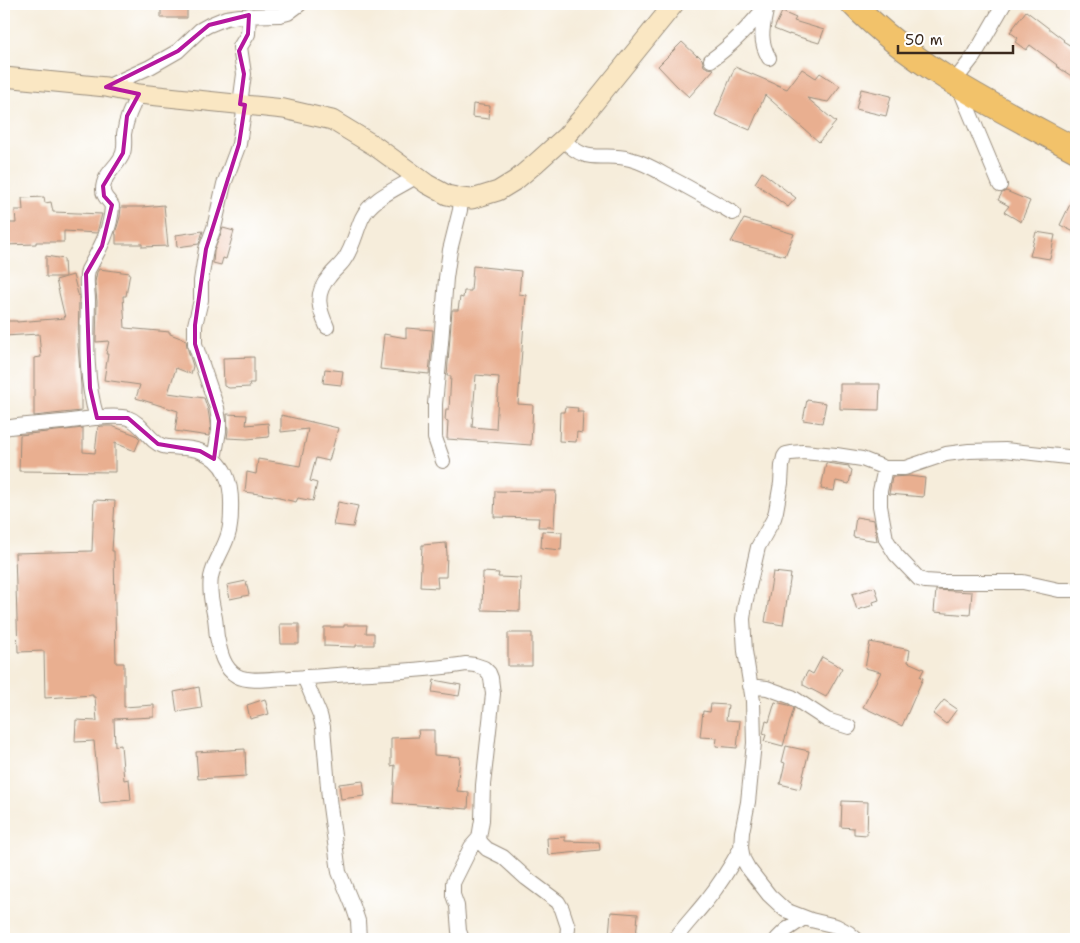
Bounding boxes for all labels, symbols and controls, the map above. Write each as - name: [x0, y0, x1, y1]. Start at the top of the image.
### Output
- scale bar: [898, 22, 1012, 54]
- text: 50 m: [905, 30, 943, 50]

